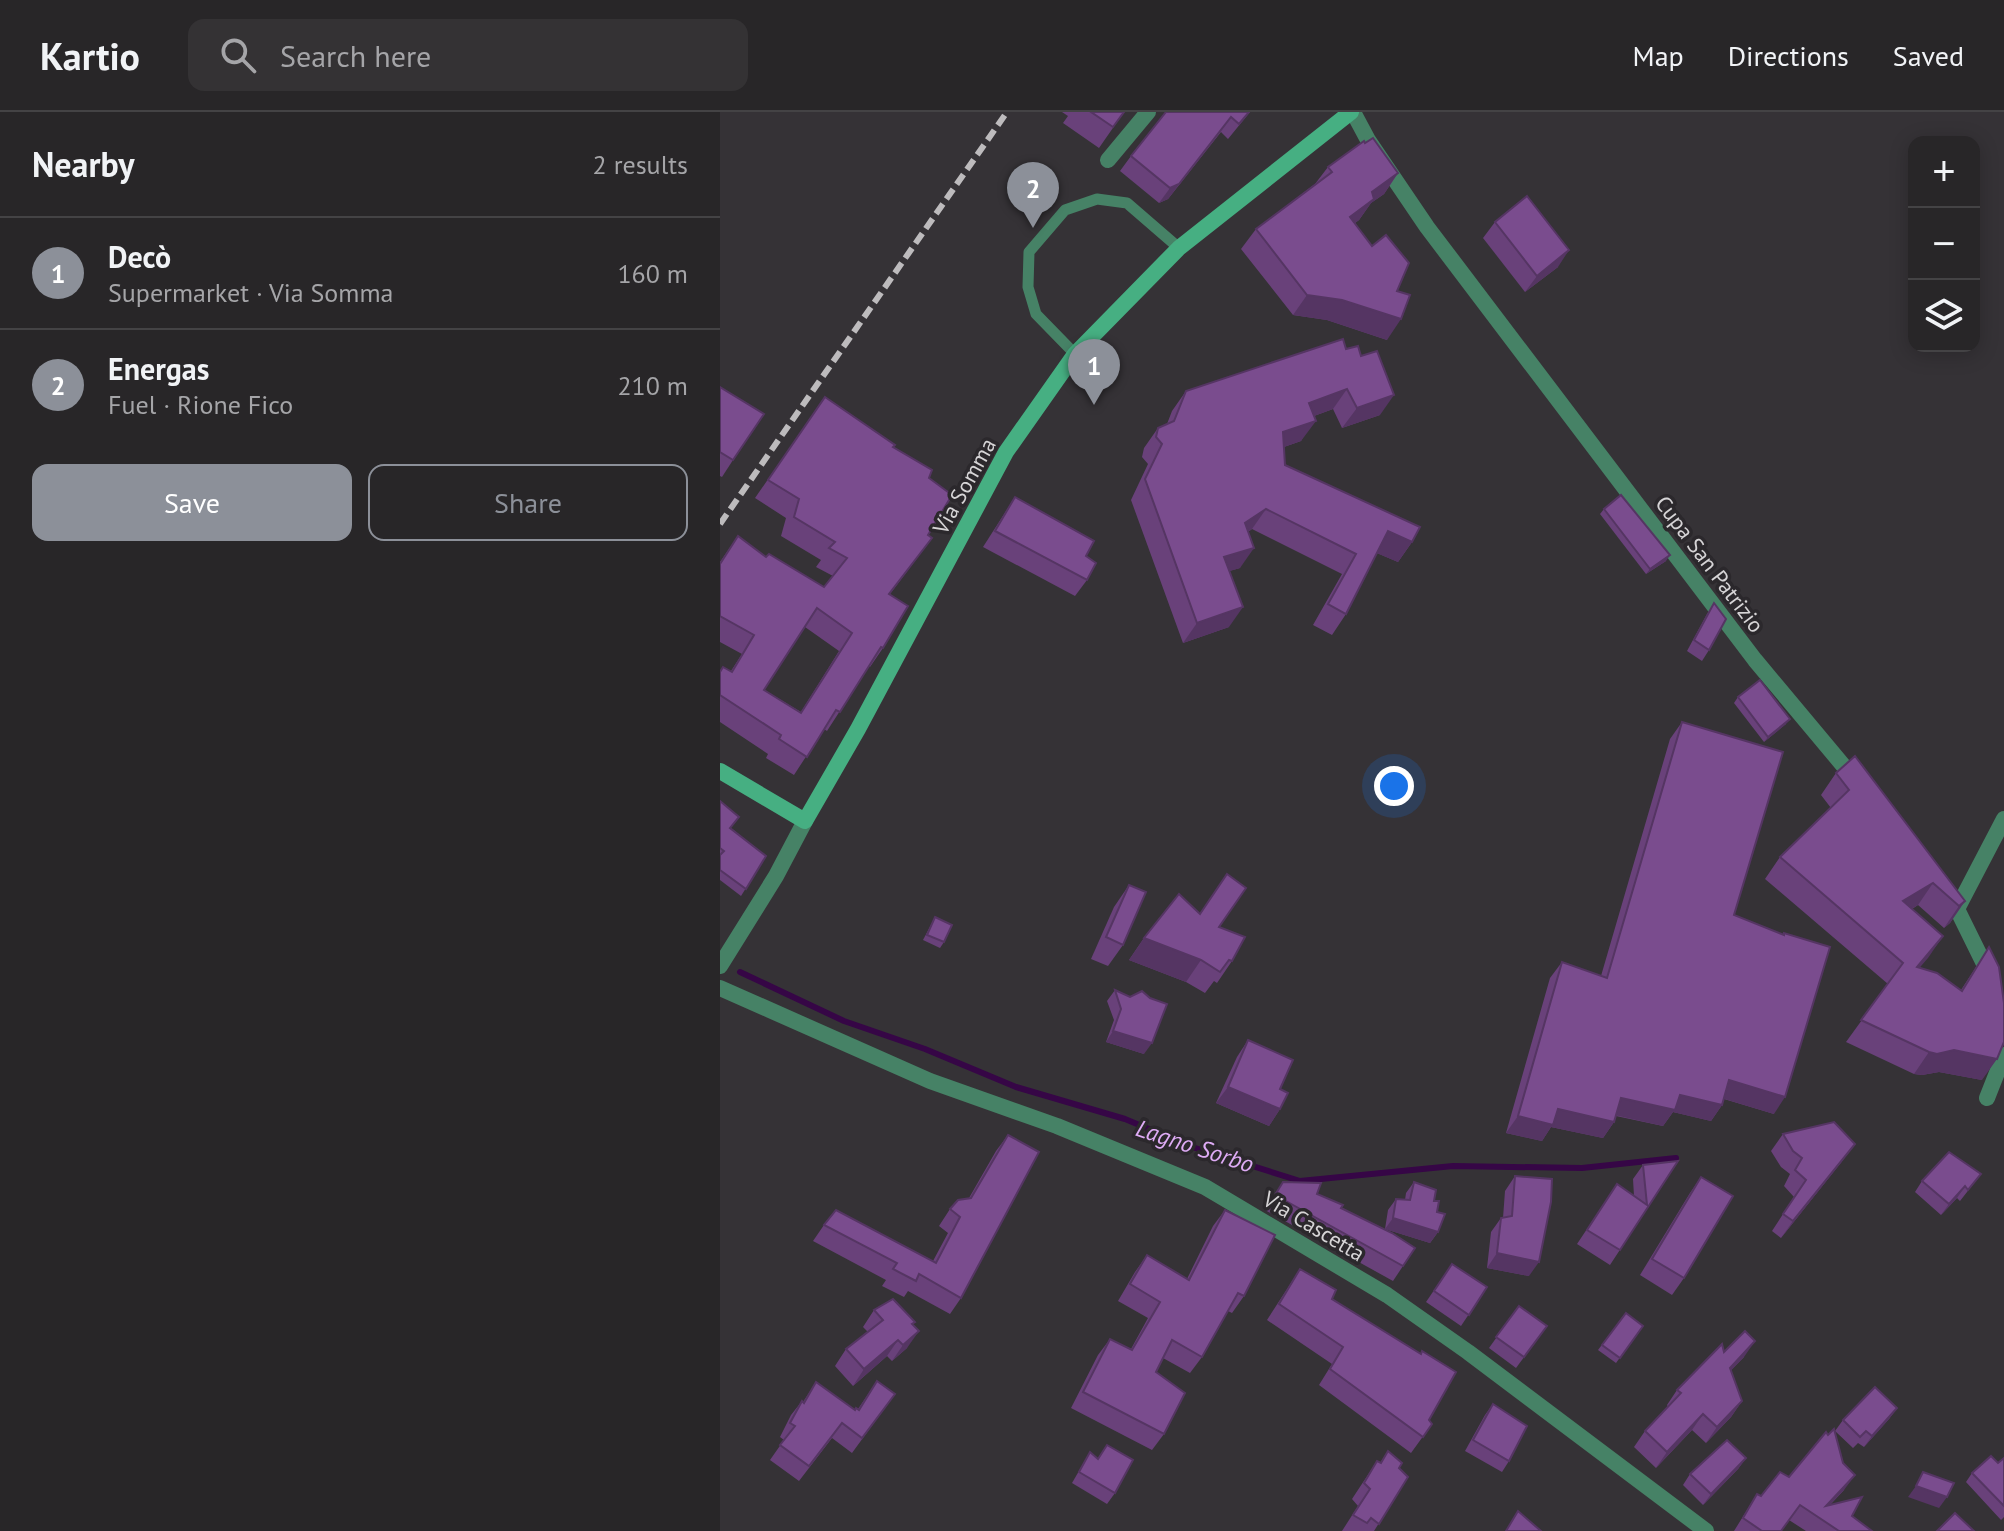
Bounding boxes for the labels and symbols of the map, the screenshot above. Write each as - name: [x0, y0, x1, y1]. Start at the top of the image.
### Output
- pin: 2: [1007, 162, 1059, 228]
- pin: 1: [1068, 339, 1120, 405]
- street label: Via Somma: [926, 433, 1002, 540]
- street label: Cupa San Patrizio: [1649, 490, 1771, 638]
- your location: [1374, 766, 1414, 806]
- water label: Lagno Sorbo: [1132, 1112, 1258, 1180]
- street label: Via Cascetta: [1257, 1184, 1370, 1267]

